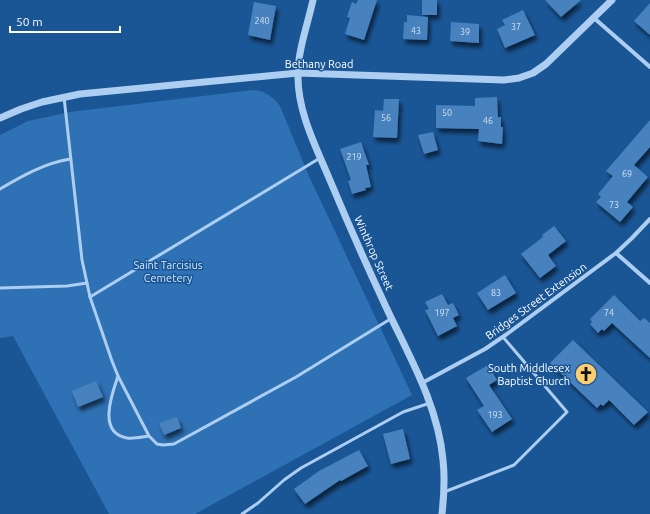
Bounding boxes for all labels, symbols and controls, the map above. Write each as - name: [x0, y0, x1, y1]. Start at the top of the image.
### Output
- scale bar: [10, 8, 120, 34]
- text: 50 m: [16, 15, 43, 28]
- house number: 240: [254, 16, 270, 26]
- house number: 37: [511, 22, 521, 32]
- house number: 43: [411, 26, 421, 36]
- house number: 39: [460, 27, 470, 37]
- street label: Bethany Road: [285, 58, 353, 70]
- house number: 50: [442, 108, 452, 118]
- house number: 56: [381, 113, 391, 123]
- house number: 46: [483, 116, 493, 126]
- house number: 219: [346, 152, 362, 162]
- house number: 69: [622, 169, 632, 179]
- house number: 73: [609, 200, 619, 210]
- street label: Winthrop Street: [352, 214, 396, 293]
- park label: Saint Tarcisius Cemetery: [133, 259, 203, 284]
- street label: Bridges Street Extension: [483, 260, 589, 342]
- house number: 83: [491, 288, 501, 298]
- house number: 197: [434, 308, 450, 318]
- house number: 74: [604, 308, 614, 318]
- church icon: South Middlesex Baptist Church: [573, 361, 599, 387]
- place label: South Middlesex Baptist Church: [488, 362, 570, 387]
- house number: 193: [487, 410, 503, 420]

